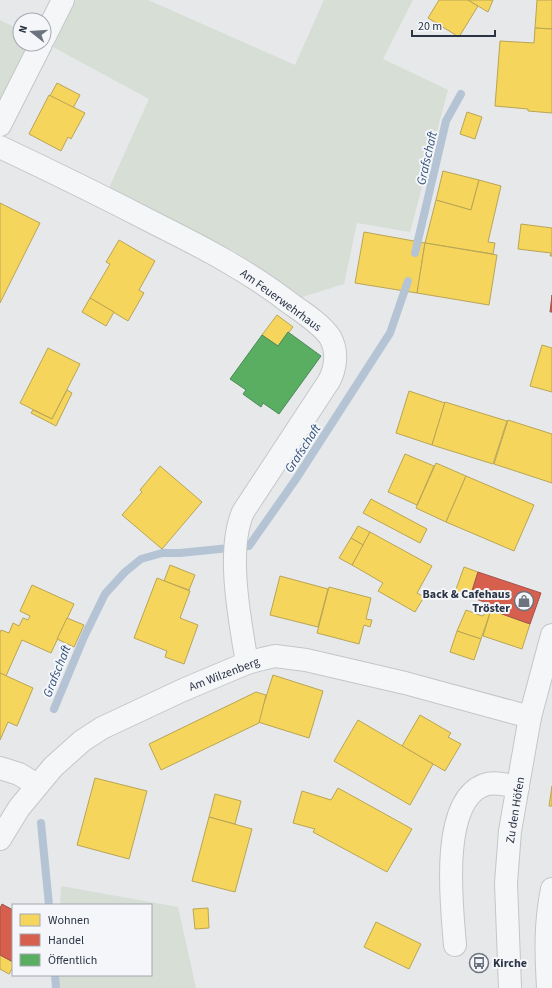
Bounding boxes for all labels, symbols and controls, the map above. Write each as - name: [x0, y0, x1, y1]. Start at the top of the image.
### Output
- north arrow: [12, 12, 52, 52]
- scale bar: [412, 12, 495, 38]
- text: 20 m: [418, 18, 442, 35]
- text: N: [15, 24, 31, 35]
- water label: Grafschaft: [412, 129, 442, 187]
- street label: Am Feuerwehrhaus: [237, 265, 325, 336]
- water label: Grafschaft: [280, 420, 326, 476]
- place label: Back & Cafehaus Tröster: [423, 586, 510, 617]
- shop icon: Back & Cafehaus Tröster: [513, 590, 535, 612]
- water label: Grafschaft: [38, 642, 76, 700]
- street label: Am Wilzenberg: [186, 653, 262, 696]
- street label: Zu den Höfen: [502, 776, 529, 844]
- legend: [12, 904, 152, 976]
- text: Wohnen: [48, 912, 90, 929]
- text: Handel: [48, 932, 84, 949]
- text: Öffentlich: [48, 952, 97, 969]
- bus stop icon: Kirche: [468, 952, 490, 974]
- place label: Kirche: [493, 955, 527, 972]

